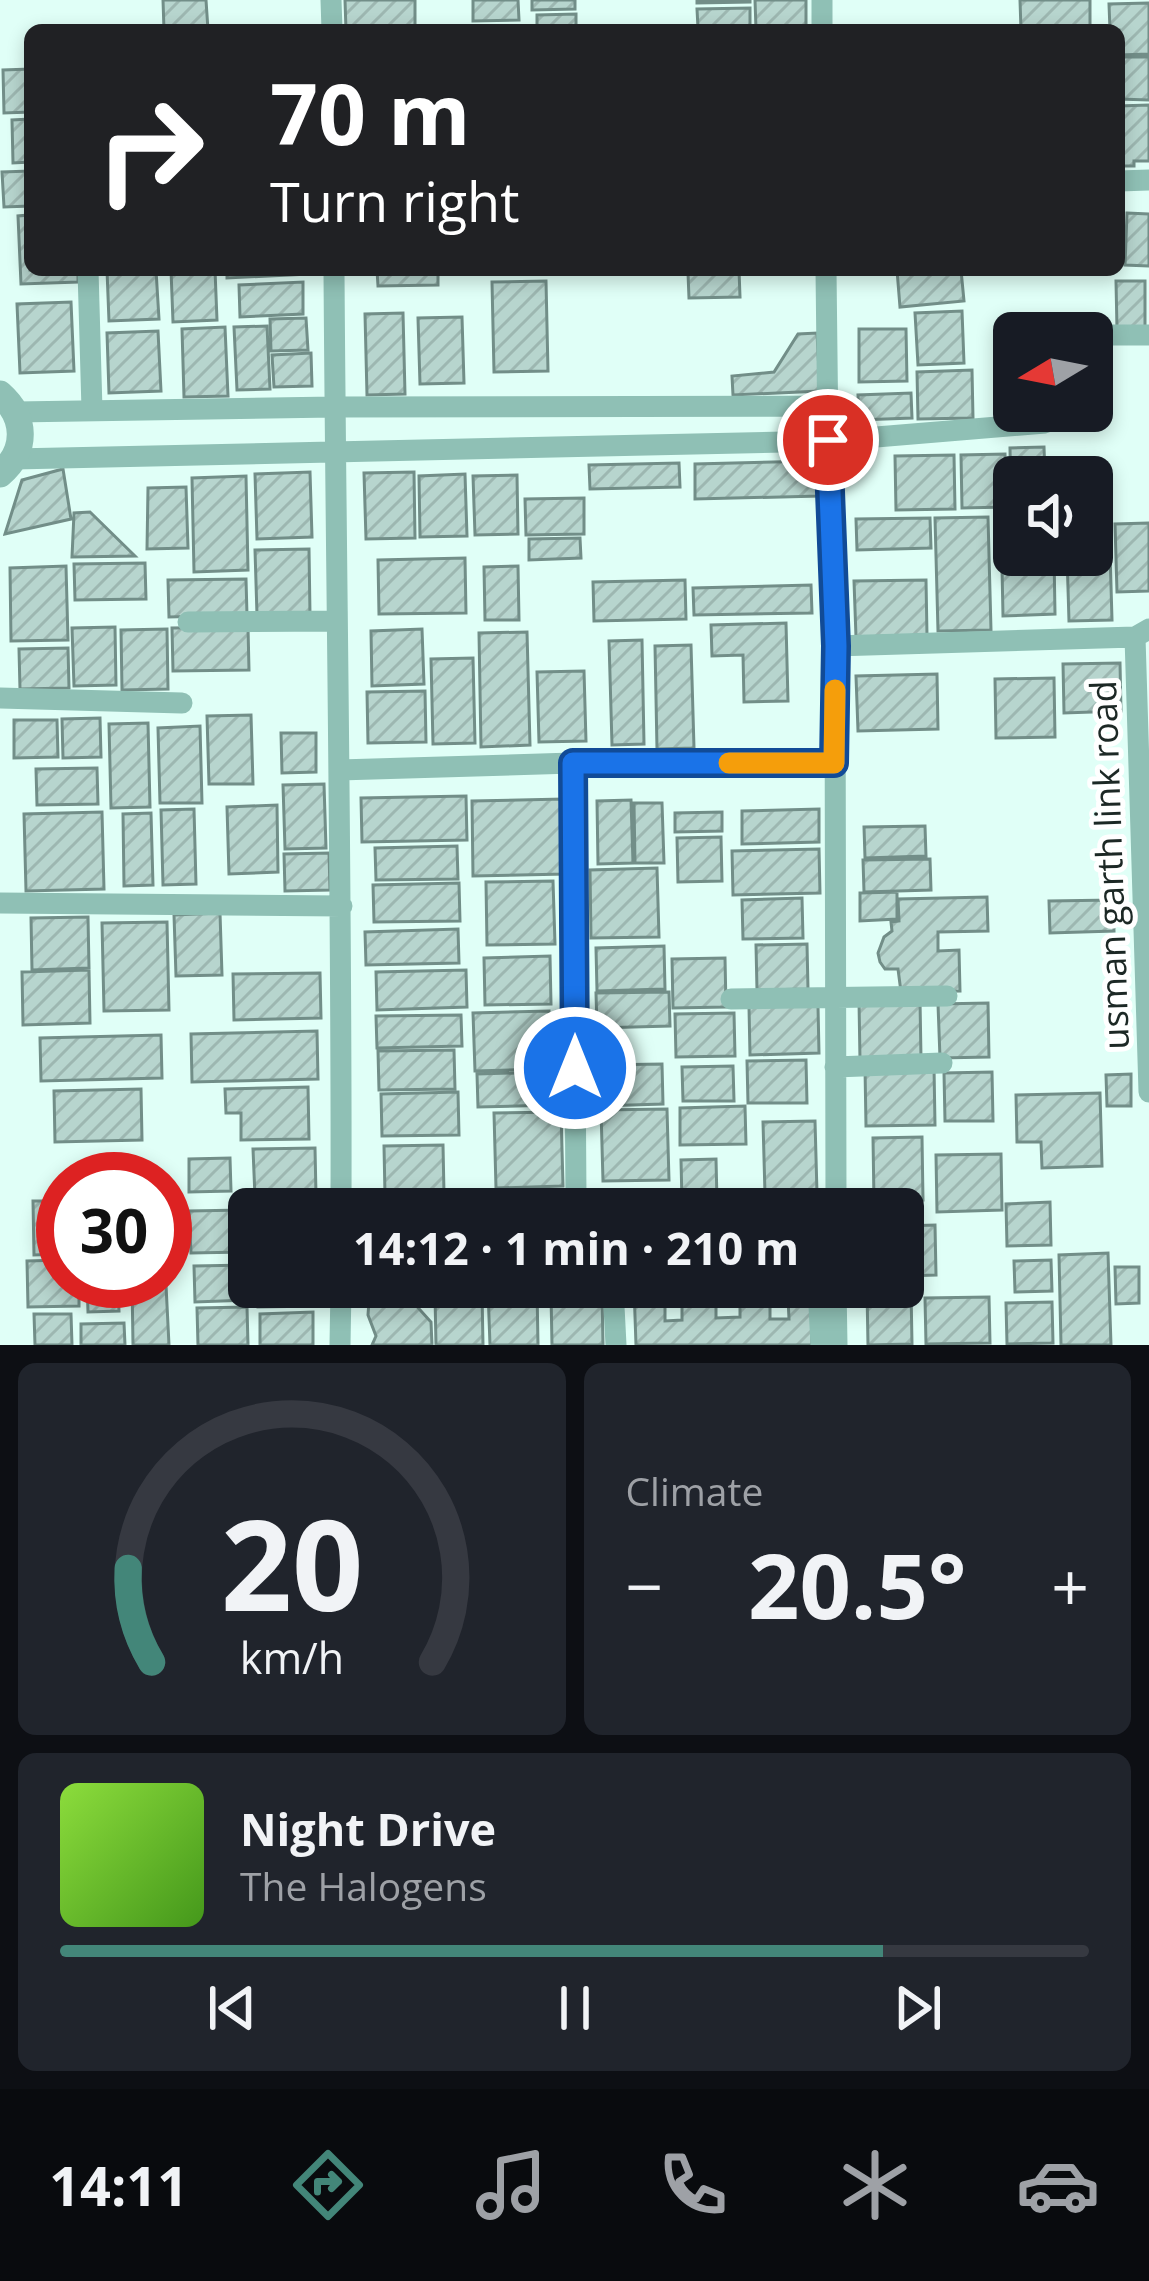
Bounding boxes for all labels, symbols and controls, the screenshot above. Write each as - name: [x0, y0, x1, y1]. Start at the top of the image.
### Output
- text: 70 m: [270, 55, 470, 170]
- icon: right: [72, 72, 228, 228]
- text: Turn right: [270, 164, 519, 238]
- north arrow: [993, 312, 1113, 432]
- map controls: [993, 312, 1113, 576]
- pin: [777, 389, 879, 491]
- icon: arrive: [795, 407, 861, 473]
- button: sound: [993, 456, 1113, 576]
- street label: usman garth link road: [1078, 680, 1140, 1050]
- position arrow: [512, 1005, 638, 1131]
- speed limit sign: 30: [36, 1152, 192, 1308]
- text: 14:12 · 1 min · 210 m: [353, 1217, 799, 1278]
- text: Climate: [626, 1464, 763, 1517]
- text: 20: [220, 1478, 363, 1648]
- text: 20.5°: [748, 1523, 967, 1645]
- text: −: [626, 1540, 663, 1630]
- text: +: [1051, 1540, 1089, 1630]
- text: km/h: [240, 1628, 344, 1687]
- text: Night Drive: [240, 1798, 496, 1859]
- text: The Halogens: [240, 1859, 487, 1912]
- icon: previous: [199, 1975, 265, 2041]
- icon: pause: [542, 1975, 608, 2041]
- icon: next: [885, 1975, 951, 2041]
- icon: directions: [286, 2143, 370, 2227]
- icon: music: [469, 2143, 553, 2227]
- icon: phone: [651, 2143, 735, 2227]
- icon: climate: [833, 2143, 917, 2227]
- icon: car: [1016, 2143, 1100, 2227]
- text: 14:11: [49, 2148, 188, 2222]

